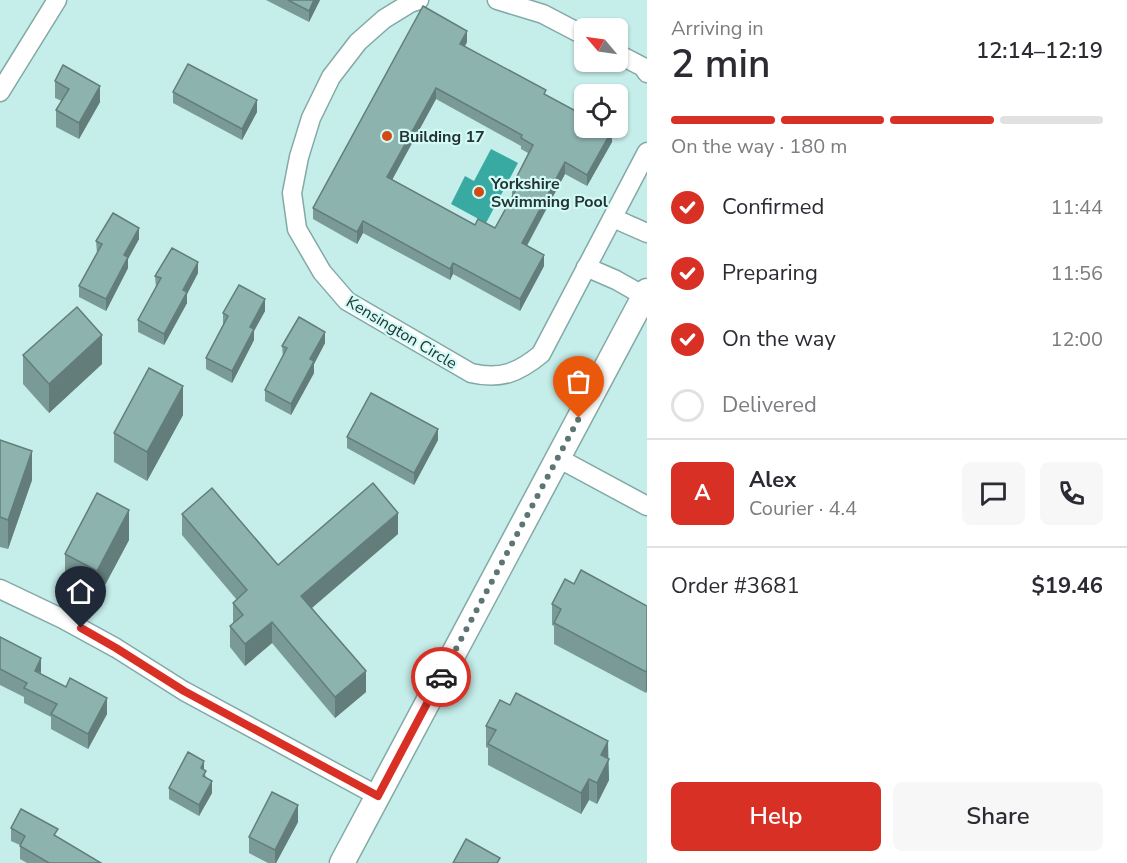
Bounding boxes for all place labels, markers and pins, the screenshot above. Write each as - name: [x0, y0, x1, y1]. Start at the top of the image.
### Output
- place label: Building 17: [399, 126, 485, 148]
- marker: Building 17: [380, 129, 394, 143]
- place label: Yorkshire Swimming Pool: [490, 173, 608, 213]
- marker: Yorkshire Swimming Pool: [472, 185, 486, 199]
- pin: [553, 356, 604, 418]
- pin: [55, 566, 106, 628]

